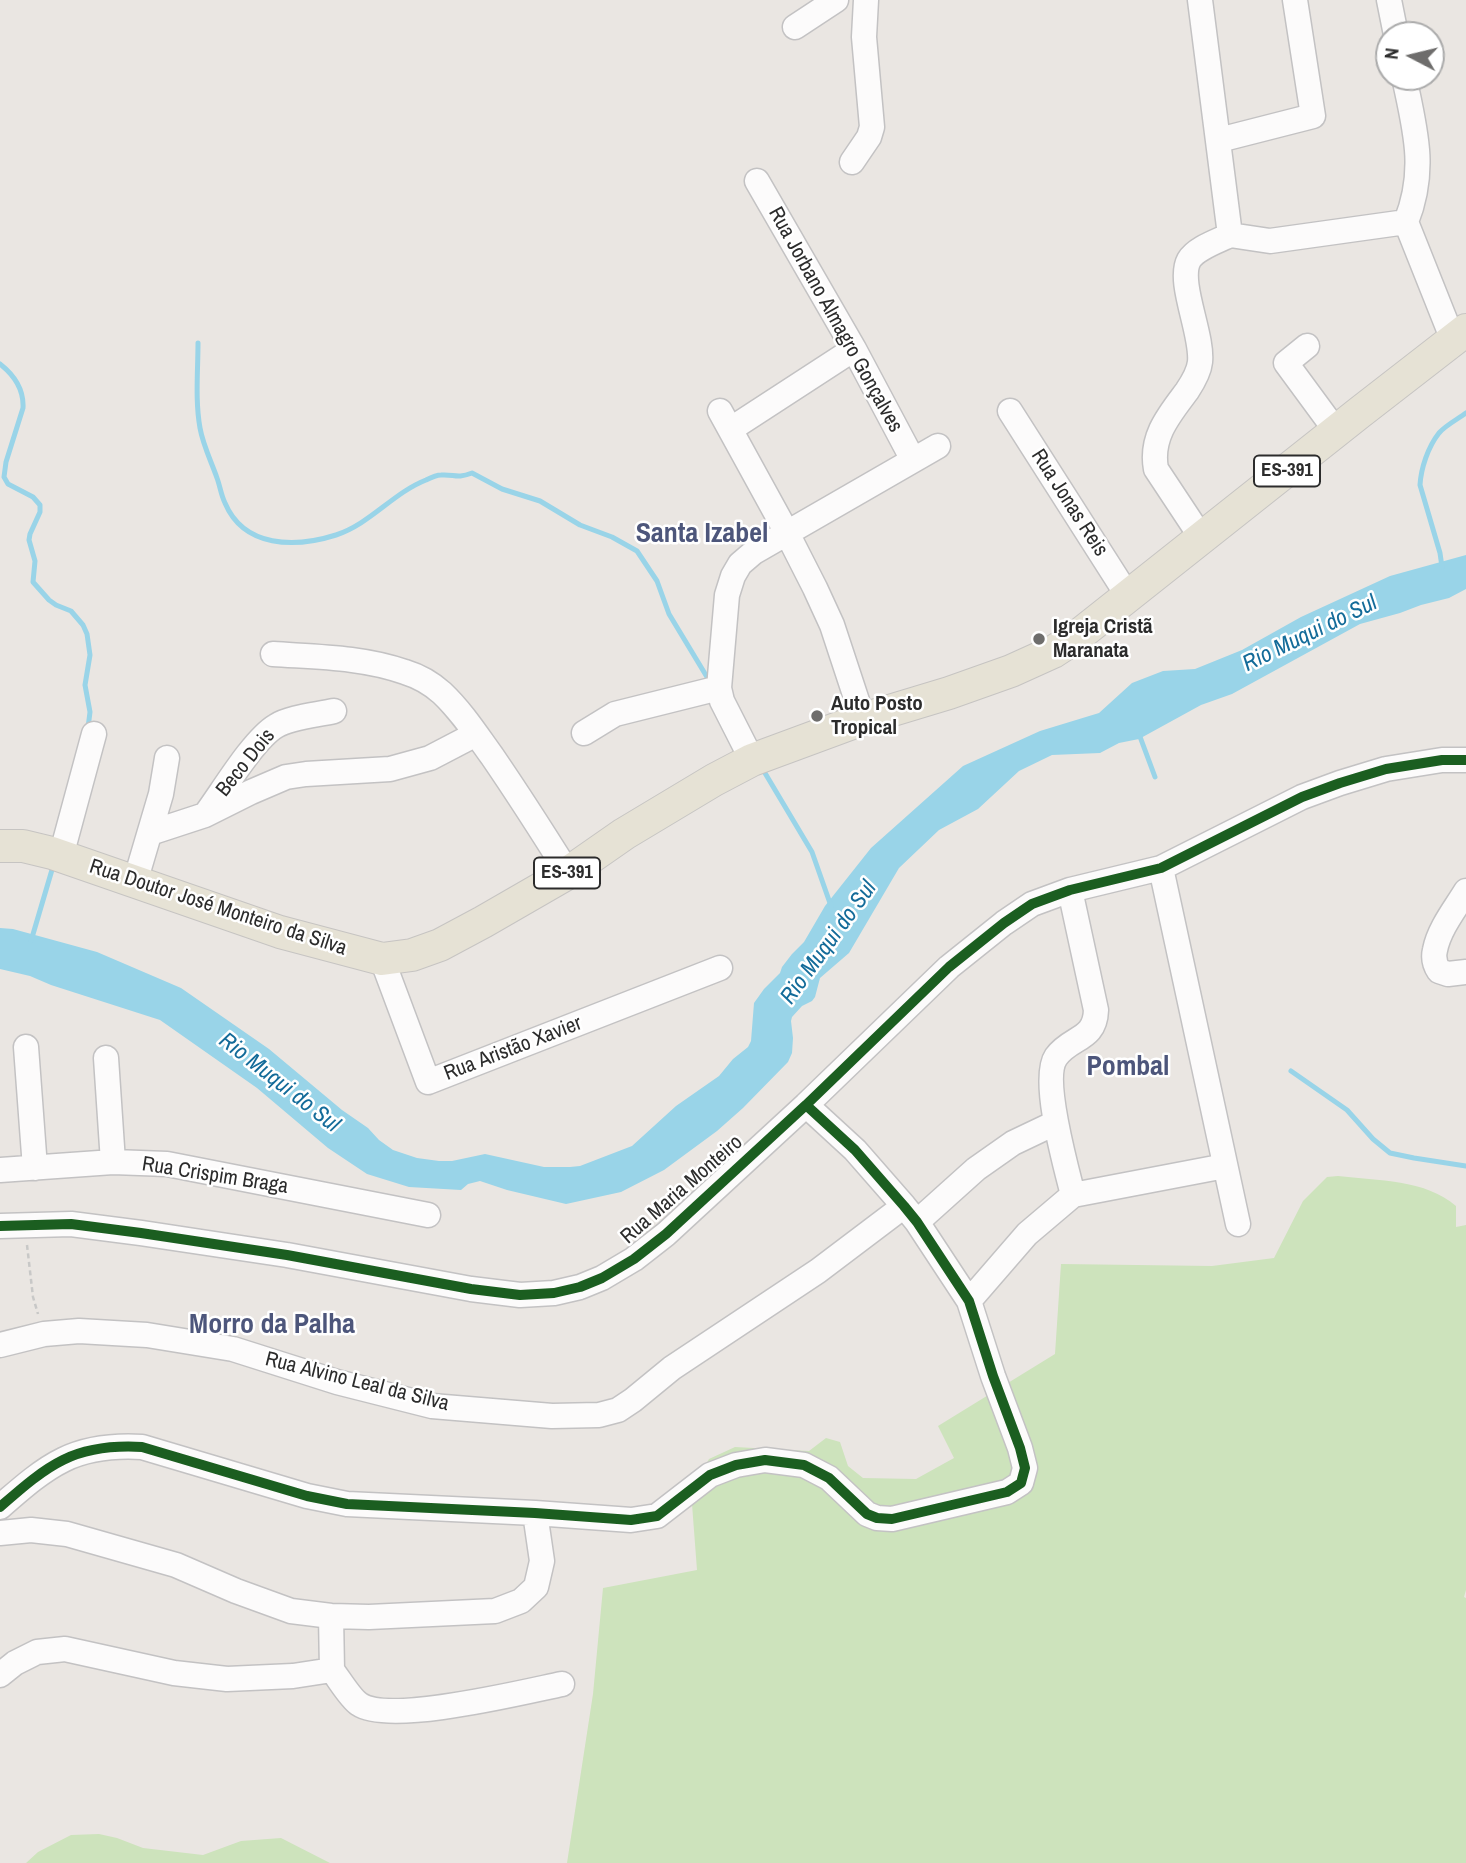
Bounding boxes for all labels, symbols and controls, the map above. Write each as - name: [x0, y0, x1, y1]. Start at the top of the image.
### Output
- north arrow: [1375, 21, 1445, 91]
- text: N: [1378, 47, 1405, 61]
- street label: Rua Jorbano Almagro Gonçalves: [762, 203, 908, 437]
- street label: Rua Jonas Reis: [1025, 445, 1113, 561]
- road number: ES-391: [1254, 456, 1320, 486]
- district label: Santa Izabel: [636, 517, 768, 551]
- water label: Rio Muqui do Sul: [1238, 590, 1382, 678]
- place label: Igreja Cristã Maranata: [1053, 614, 1153, 664]
- marker: Igreja Cristã Maranata: [1031, 631, 1047, 647]
- place label: Auto Posto Tropical: [831, 691, 923, 741]
- marker: Auto Posto Tropical: [809, 708, 825, 724]
- street label: Beco Dois: [211, 724, 281, 802]
- street label: Rua Doutor José Monteiro da Silva: [86, 854, 350, 962]
- road number: ES-391: [534, 858, 600, 888]
- water label: Rio Muqui do Sul: [775, 876, 883, 1010]
- street label: Rua Aristão Xavier: [441, 1011, 585, 1087]
- water label: Rio Muqui do Sul: [213, 1027, 345, 1139]
- district label: Pombal: [1087, 1050, 1169, 1084]
- street label: Rua Maria Monteiro: [616, 1130, 748, 1250]
- street label: Rua Crispim Braga: [140, 1152, 290, 1200]
- district label: Morro da Palha: [189, 1308, 355, 1342]
- street label: Rua Alvino Leal da Silva: [262, 1347, 452, 1417]

